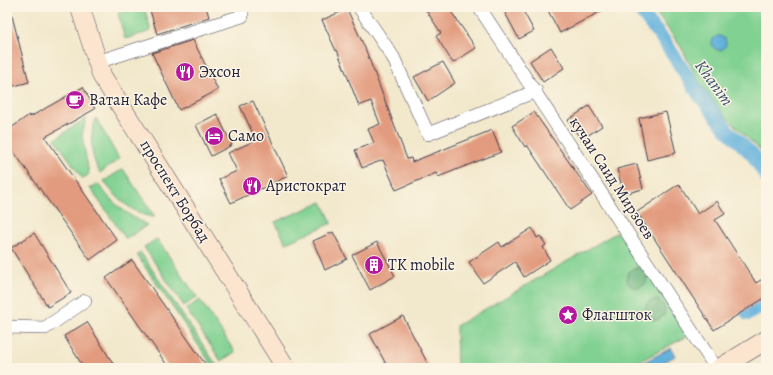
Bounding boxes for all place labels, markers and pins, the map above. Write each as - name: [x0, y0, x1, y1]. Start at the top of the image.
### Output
- restaurant icon: Эхсон: [174, 61, 196, 83]
- place label: Эхсон: [199, 61, 241, 83]
- cafe icon: Ватан Кафе: [64, 89, 86, 111]
- place label: Ватан Кафе: [89, 89, 167, 111]
- hotel icon: Само: [203, 125, 225, 147]
- place label: Само: [228, 125, 264, 147]
- restaurant icon: Аристократ: [241, 175, 263, 197]
- place label: Аристократ: [265, 175, 346, 197]
- building icon: TK mobile: [363, 254, 385, 276]
- place label: TK mobile: [388, 254, 455, 276]
- place icon: Флагшток: [557, 304, 579, 326]
- place label: Флагшток: [582, 304, 652, 326]

